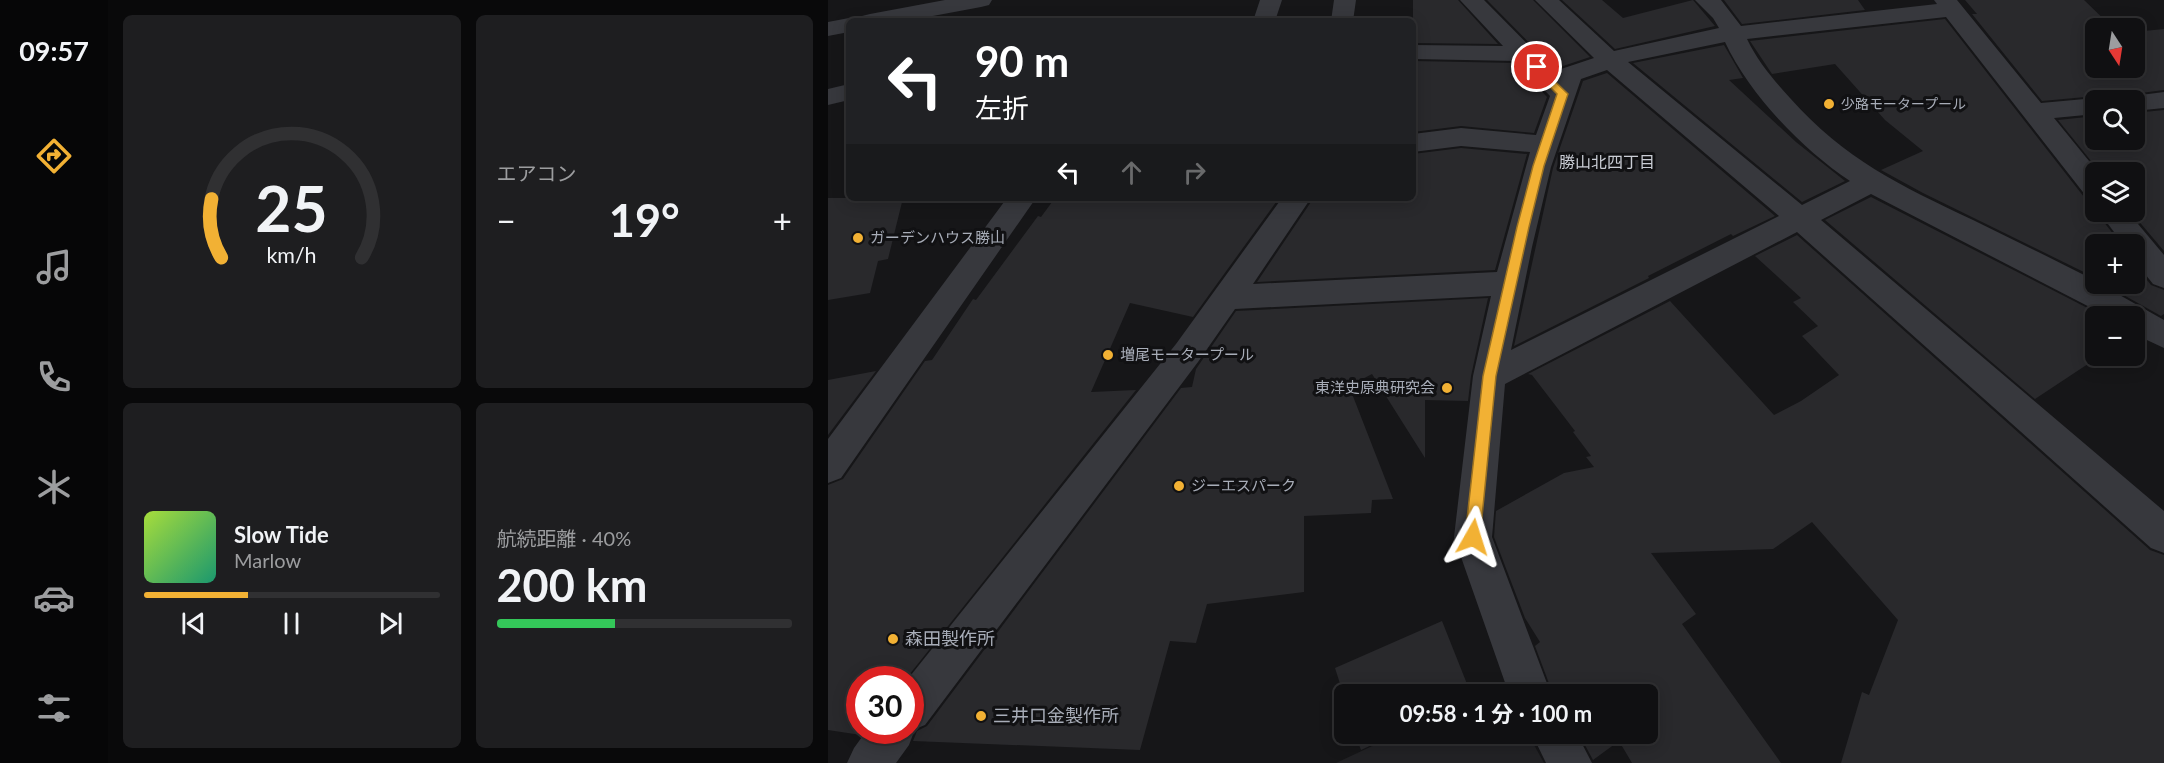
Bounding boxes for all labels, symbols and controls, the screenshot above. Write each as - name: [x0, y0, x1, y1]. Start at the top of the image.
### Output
- north arrow: [2085, 18, 2145, 78]
- map controls: [2085, 18, 2145, 366]
- text: 09:57: [19, 34, 89, 67]
- text: 90 m: [975, 36, 1069, 86]
- pin: [1511, 41, 1562, 92]
- icon: left: [876, 42, 954, 120]
- icon: arrive: [1520, 50, 1553, 83]
- button: search: [2085, 90, 2145, 150]
- text: 左折: [975, 91, 1029, 124]
- place label: 少路モータープール: [1841, 95, 1966, 112]
- marker: 少路モータープール: [1822, 97, 1836, 111]
- icon: directions: [33, 135, 75, 177]
- district label: 勝山北四丁目: [1559, 152, 1655, 171]
- icon: left: [1052, 156, 1085, 189]
- icon: ahead: [1115, 156, 1148, 189]
- icon: right: [1178, 156, 1211, 189]
- text: エアコン: [497, 161, 577, 185]
- button: layers: [2085, 162, 2145, 222]
- text: 25: [256, 170, 328, 245]
- text: 19°: [609, 193, 680, 247]
- text: −: [497, 200, 516, 240]
- text: +: [773, 200, 792, 240]
- place label: ガーデンハウス勝山: [870, 228, 1005, 246]
- marker: ガーデンハウス勝山: [851, 231, 865, 245]
- button: +: [2085, 234, 2145, 294]
- text: km/h: [267, 243, 317, 269]
- icon: music: [33, 246, 75, 288]
- button: −: [2085, 306, 2145, 366]
- place label: 増尾モータープール: [1120, 345, 1254, 363]
- marker: 増尾モータープール: [1101, 348, 1115, 362]
- icon: phone: [33, 356, 75, 398]
- place label: 東洋史原典研究会: [1315, 378, 1435, 396]
- marker: 東洋史原典研究会: [1440, 381, 1454, 395]
- icon: climate: [33, 466, 75, 508]
- place label: ジーエスパーク: [1191, 476, 1296, 494]
- marker: ジーエスパーク: [1172, 479, 1186, 493]
- position arrow: [1441, 505, 1505, 569]
- text: Slow Tide: [234, 521, 329, 548]
- text: 航続距離 · 40%: [497, 526, 631, 550]
- text: Marlow: [234, 548, 301, 572]
- text: 200 km: [497, 558, 647, 612]
- icon: car: [33, 577, 75, 619]
- icon: previous: [177, 607, 210, 640]
- icon: pause: [275, 607, 308, 640]
- icon: next: [374, 607, 407, 640]
- place label: 森田製作所: [905, 627, 995, 649]
- marker: 森田製作所: [886, 632, 900, 646]
- speed limit sign: 30: [846, 666, 924, 744]
- icon: filters: [33, 687, 75, 729]
- text: 09:58 · 1 分 · 100 m: [1400, 700, 1592, 727]
- place label: 三井口金製作所: [993, 704, 1119, 726]
- marker: 三井口金製作所: [974, 709, 988, 723]

